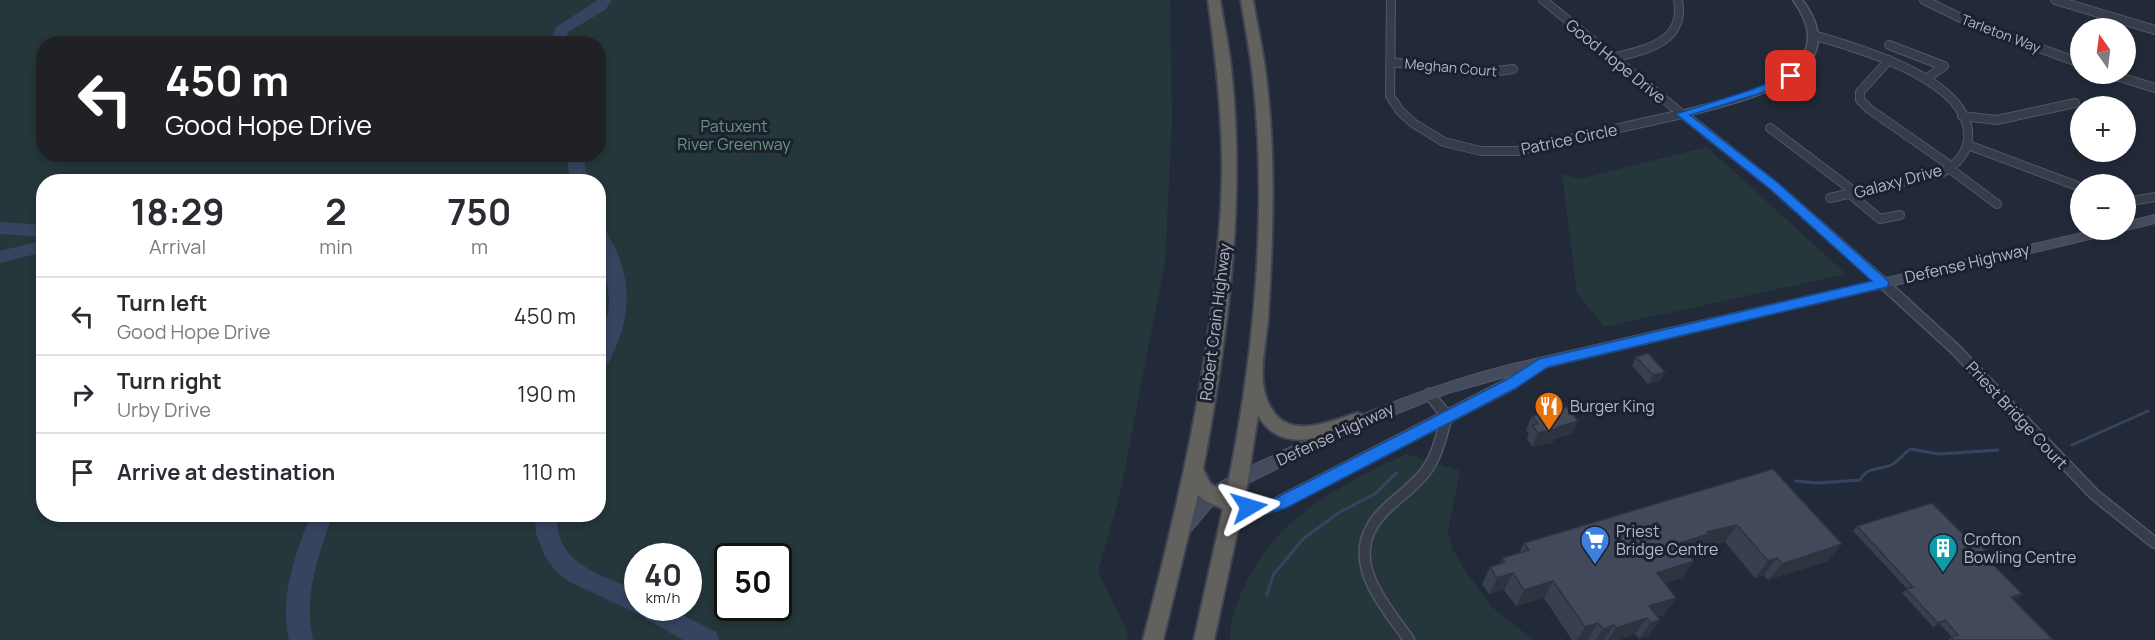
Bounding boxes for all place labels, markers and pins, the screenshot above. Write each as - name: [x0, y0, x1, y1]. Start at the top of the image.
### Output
- pin: [1765, 50, 1816, 101]
- restaurant icon: Burger King: [1533, 390, 1565, 432]
- place label: Burger King: [1570, 395, 1655, 417]
- place label: Priest Bridge Centre: [1616, 520, 1718, 560]
- supermarket icon: Priest Bridge Centre: [1579, 524, 1611, 566]
- place label: Crofton Bowling Centre: [1964, 528, 2076, 568]
- building icon: Crofton Bowling Centre: [1927, 532, 1959, 574]

